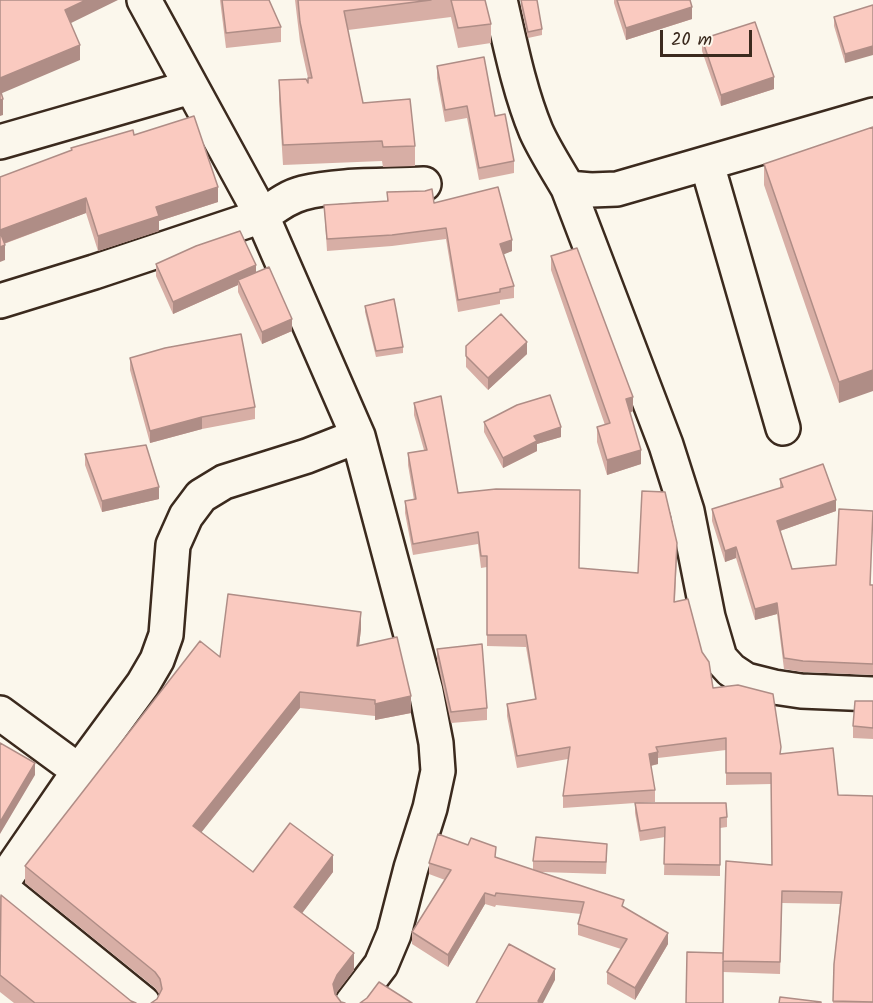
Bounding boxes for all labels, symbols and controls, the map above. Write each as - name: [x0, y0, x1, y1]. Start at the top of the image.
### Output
- scale bar: [663, 18, 754, 56]
- text: 20 m: [671, 26, 712, 55]

